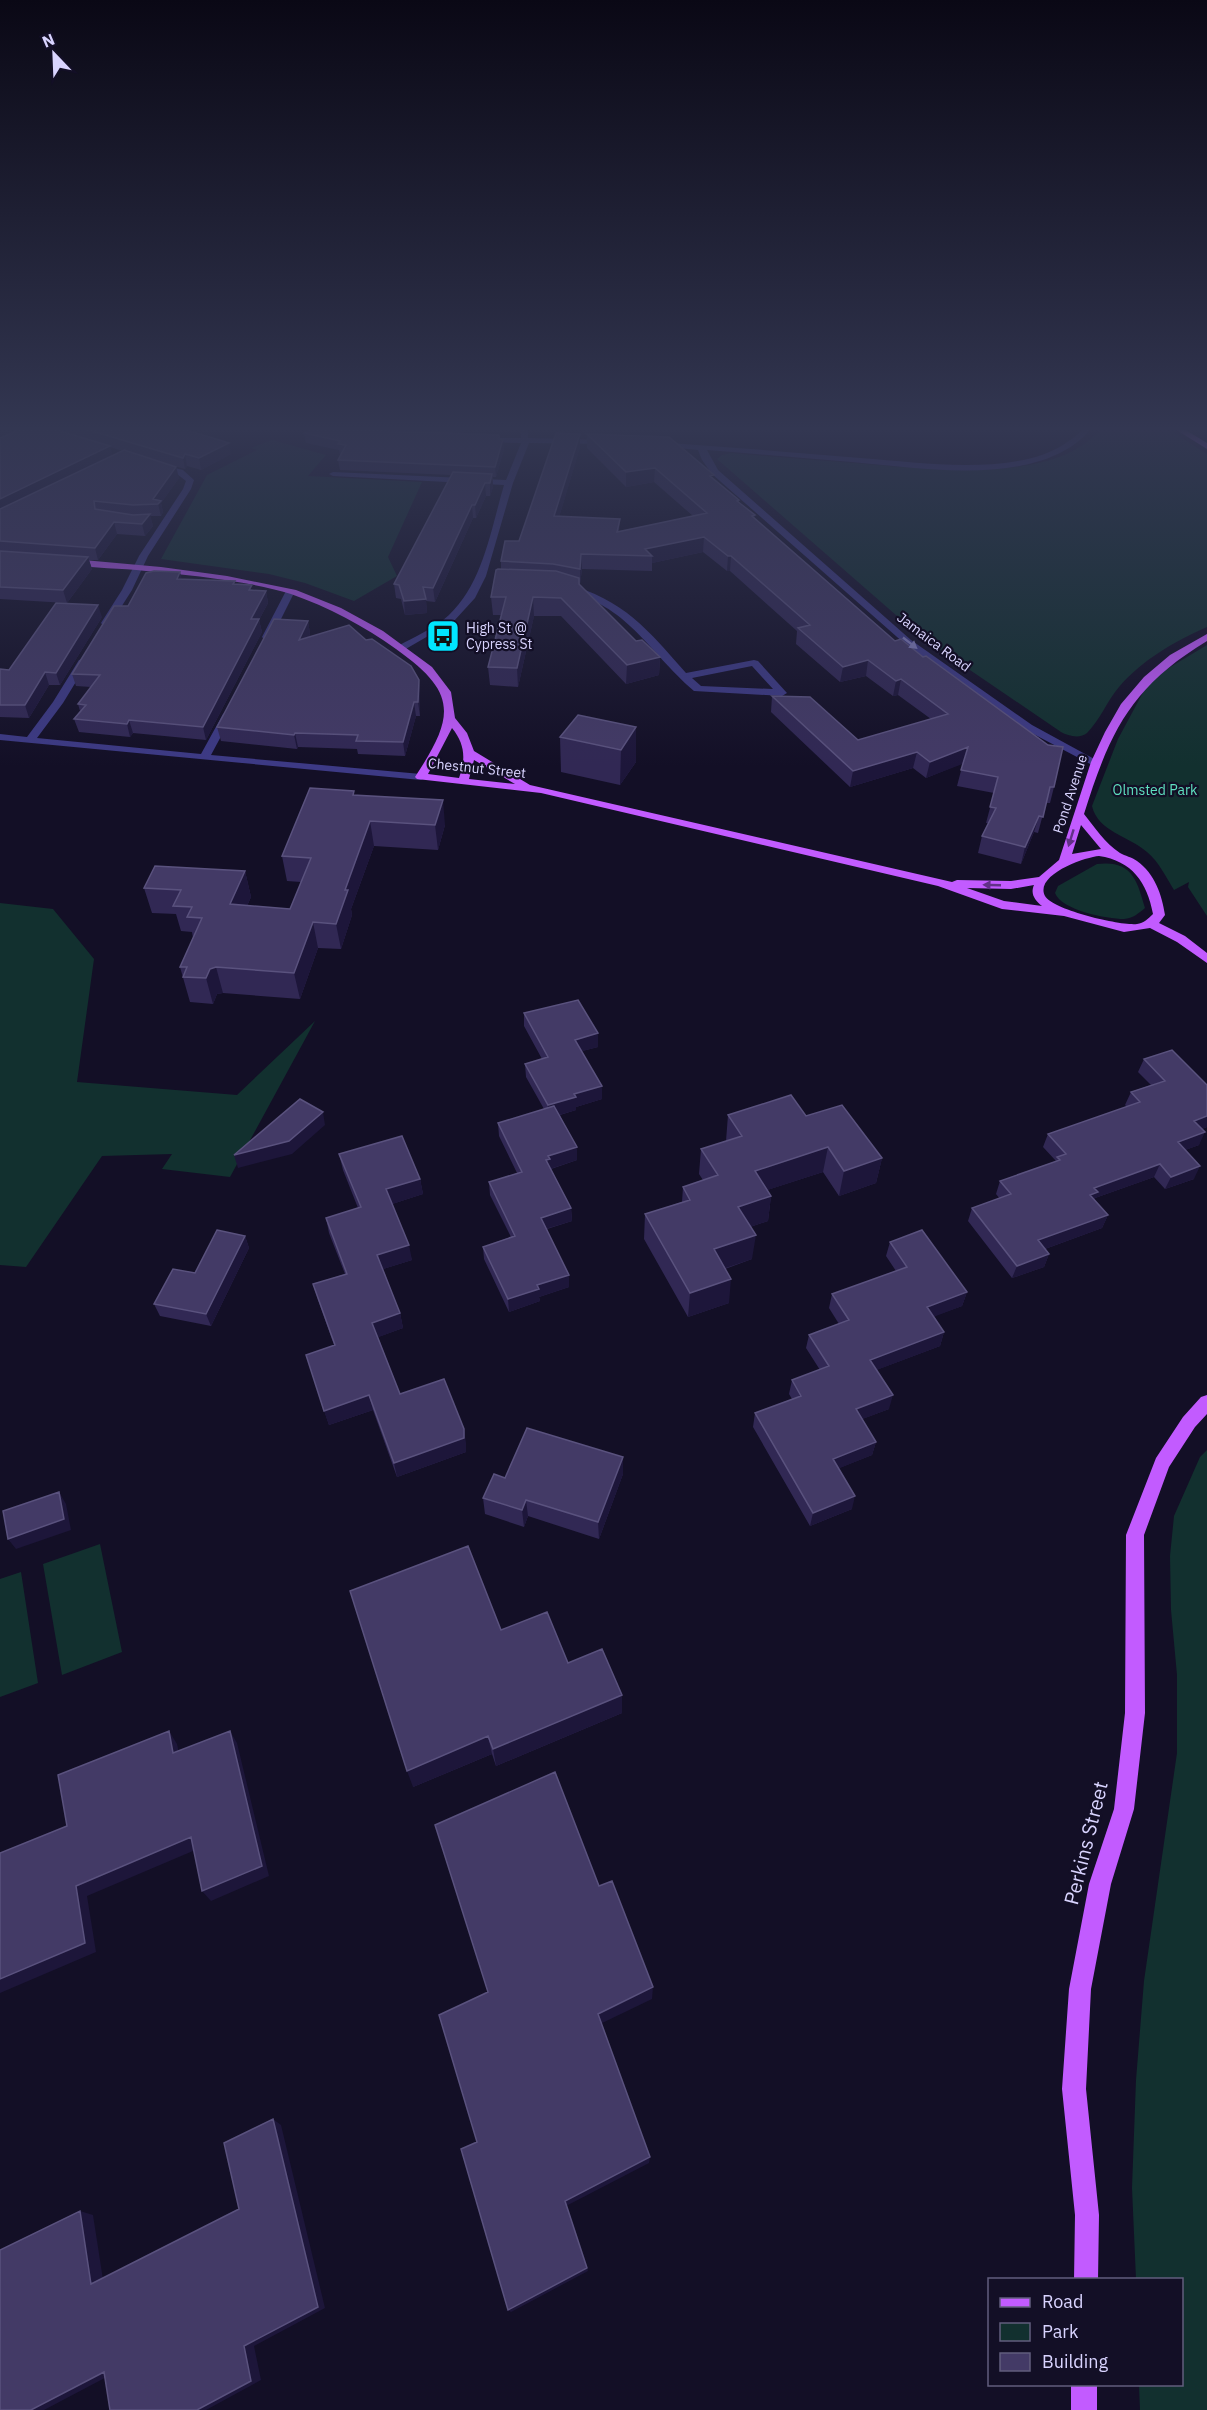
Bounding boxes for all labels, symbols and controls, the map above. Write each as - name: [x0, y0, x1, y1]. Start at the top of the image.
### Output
- north arrow: [24, 24, 84, 84]
- text: N: [39, 29, 57, 52]
- street label: Jamaica Road: [894, 608, 974, 676]
- bus stop icon: High St @ Cypress St: [425, 618, 461, 654]
- place label: High St @ Cypress St: [466, 619, 533, 653]
- one-way arrow: [902, 636, 918, 649]
- street label: Pond Avenue: [1049, 752, 1091, 836]
- street label: Chestnut Street: [427, 754, 527, 782]
- park label: Olmsted Park: [1113, 781, 1198, 799]
- one-way arrow: [1066, 829, 1075, 847]
- one-way arrow: [982, 880, 1001, 890]
- street label: Perkins Street: [1057, 1778, 1114, 1907]
- legend: [988, 2278, 1183, 2386]
- text: Road: [1042, 2290, 1083, 2313]
- text: Park: [1042, 2320, 1079, 2343]
- text: Building: [1042, 2350, 1109, 2373]

